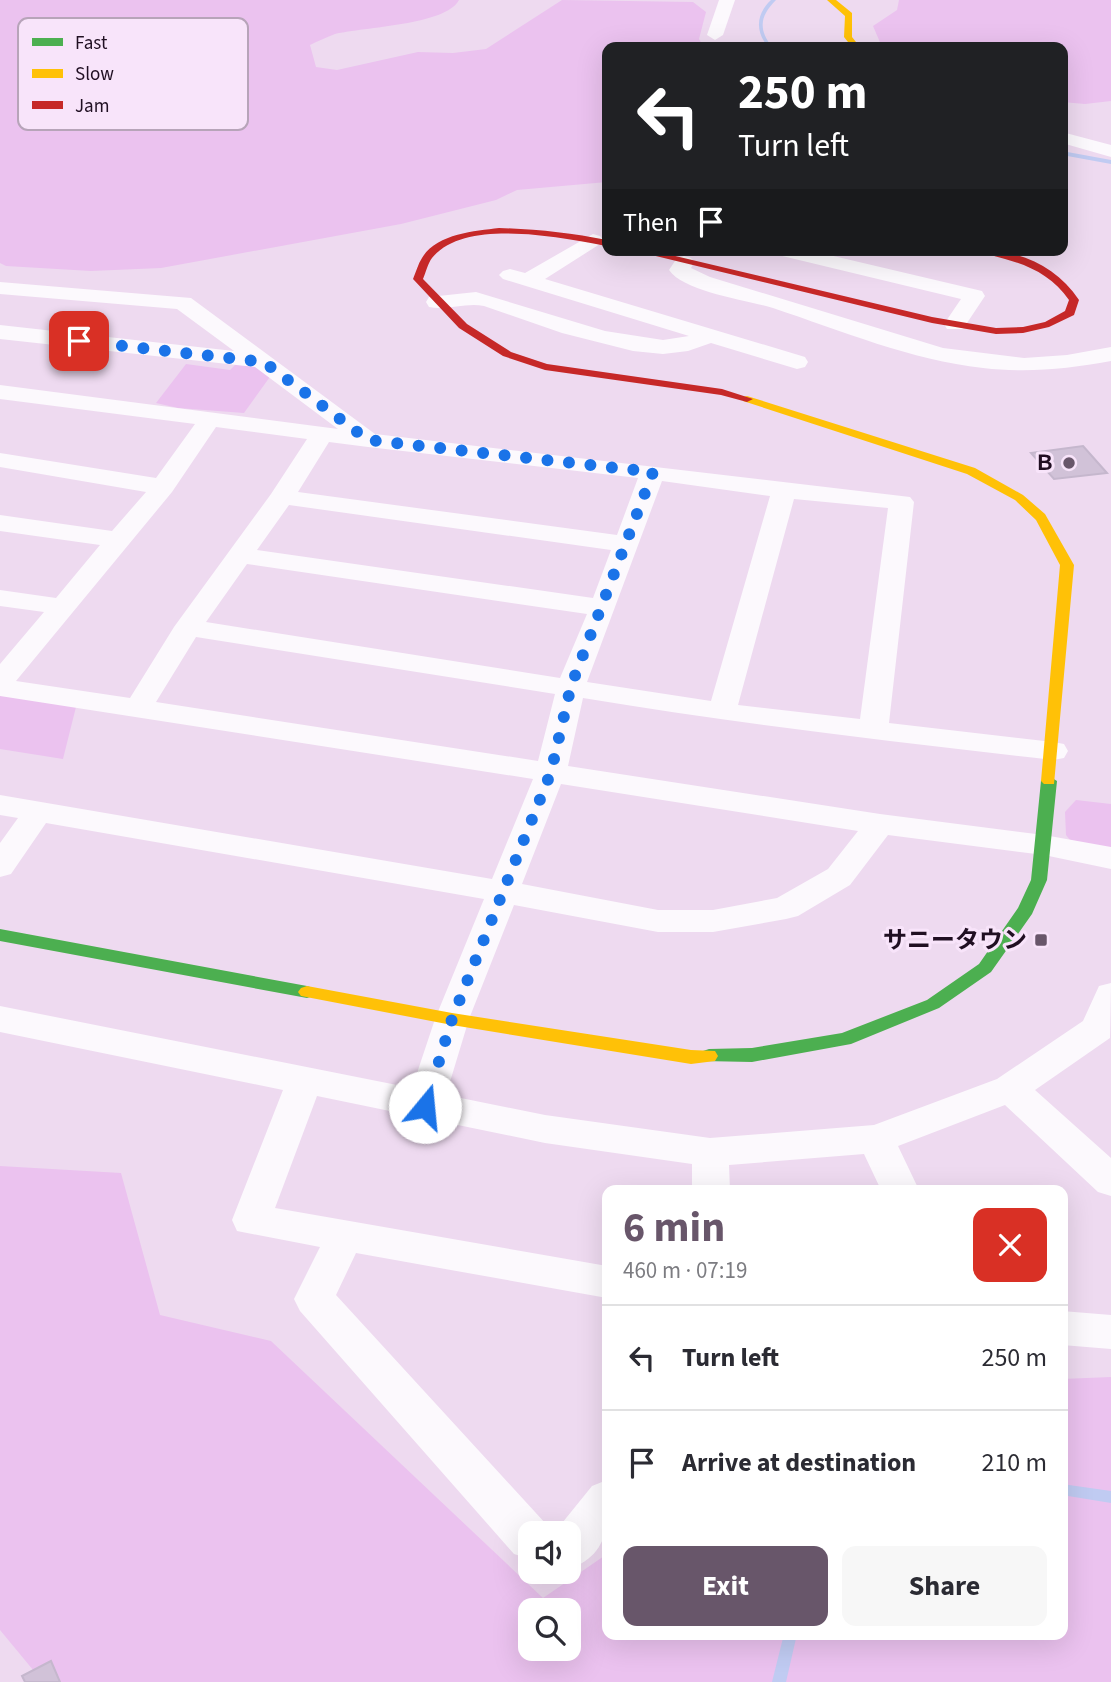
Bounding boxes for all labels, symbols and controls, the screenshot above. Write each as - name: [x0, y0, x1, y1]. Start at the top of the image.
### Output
- legend: [18, 18, 248, 130]
- text: Fast: [75, 30, 108, 57]
- text: 250 m: [738, 58, 867, 128]
- text: Slow: [75, 61, 114, 88]
- icon: left: [623, 70, 714, 161]
- text: Jam: [75, 93, 109, 120]
- text: Turn left: [738, 123, 849, 169]
- icon: arrive: [692, 203, 730, 241]
- text: Then: [623, 204, 678, 241]
- pin: [49, 311, 109, 371]
- icon: arrive: [60, 322, 98, 360]
- place label: Ｂ: [1034, 448, 1055, 478]
- marker: Ｂ: [1061, 455, 1077, 471]
- place label: サニータウン: [883, 923, 1027, 958]
- marker: サニータウン: [1033, 932, 1049, 948]
- position arrow: [388, 1070, 462, 1144]
- text: 6 min: [623, 1198, 725, 1258]
- button: close: [973, 1208, 1047, 1282]
- text: 460 m · 07:19: [623, 1254, 747, 1287]
- icon: left: [623, 1339, 661, 1377]
- text: Turn left: [682, 1339, 779, 1376]
- text: 250 m: [981, 1339, 1047, 1376]
- icon: arrive: [623, 1444, 661, 1482]
- text: Arrive at destination: [682, 1444, 916, 1481]
- text: 210 m: [981, 1444, 1047, 1481]
- map controls: [518, 1521, 581, 1661]
- button: sound: [518, 1521, 581, 1584]
- button: Exit: [623, 1546, 828, 1626]
- button: Share: [842, 1546, 1047, 1626]
- button: search: [518, 1598, 581, 1661]

